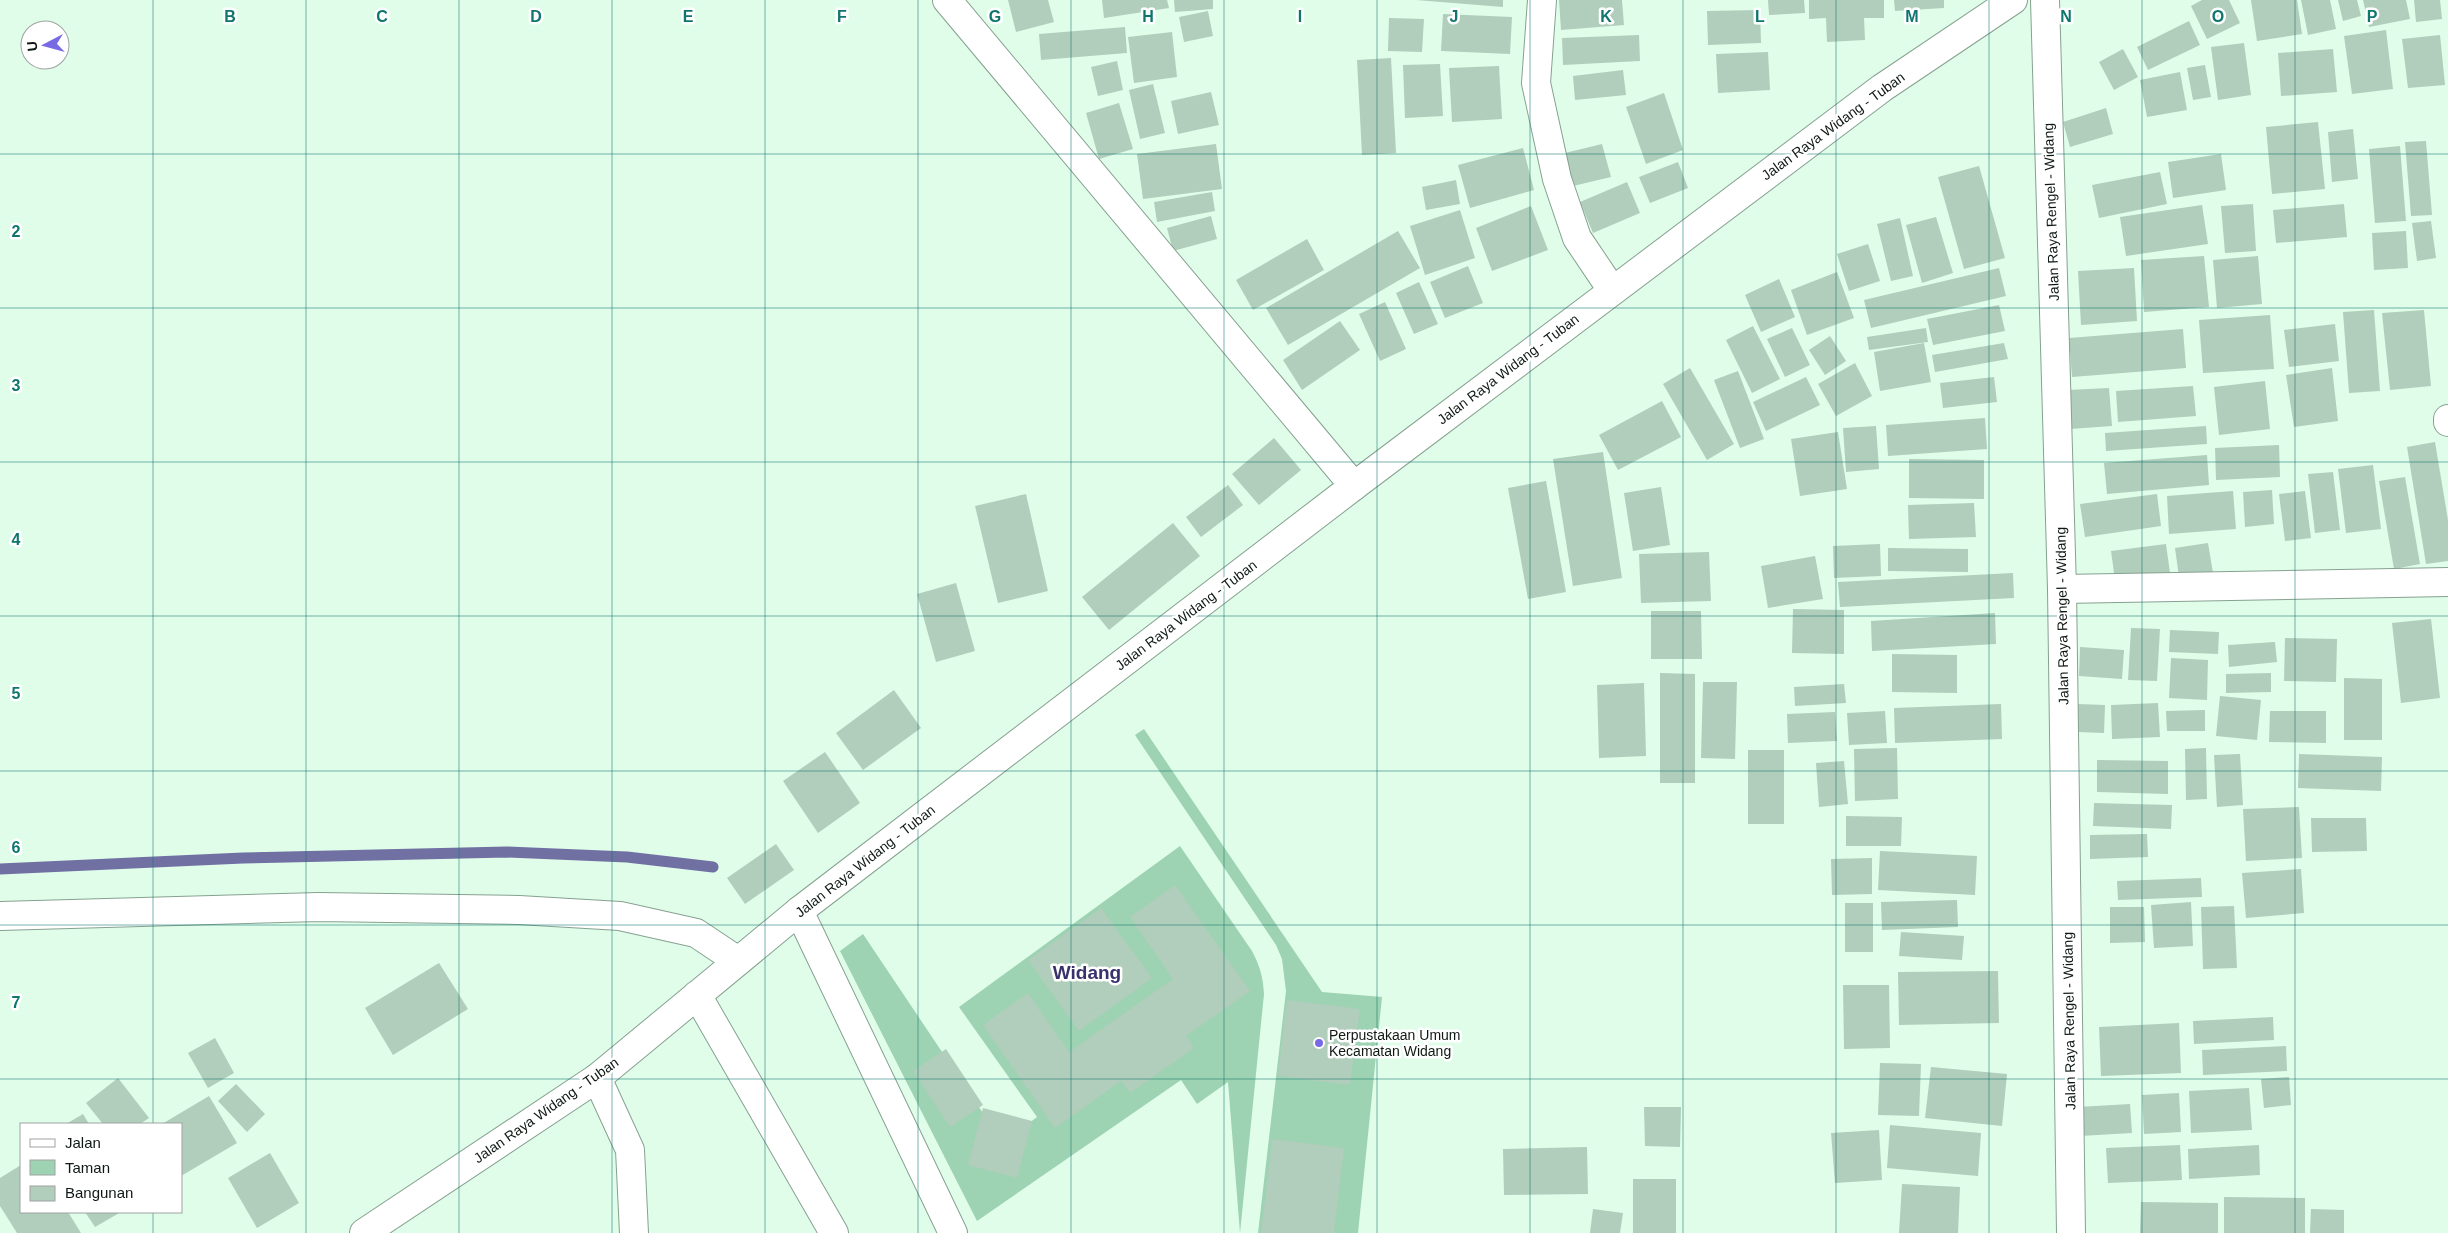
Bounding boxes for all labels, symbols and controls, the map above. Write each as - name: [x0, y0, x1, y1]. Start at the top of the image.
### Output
- text: B: [224, 8, 236, 25]
- text: C: [376, 8, 388, 25]
- text: D: [530, 8, 542, 25]
- text: E: [683, 8, 694, 25]
- text: F: [837, 8, 847, 25]
- text: G: [989, 8, 1001, 25]
- text: H: [1142, 8, 1154, 25]
- text: I: [1298, 8, 1302, 25]
- text: J: [1450, 8, 1458, 25]
- text: K: [1600, 8, 1612, 25]
- text: L: [1755, 8, 1765, 25]
- text: M: [1905, 8, 1919, 25]
- text: N: [2060, 8, 2072, 25]
- text: O: [2212, 8, 2224, 25]
- text: P: [2367, 8, 2378, 25]
- north arrow: [20, 20, 70, 70]
- text: U: [24, 40, 41, 52]
- street label: Jalan Raya Widang - Tuban: [1758, 69, 1908, 183]
- street label: Jalan Raya Rengel - Widang: [2040, 123, 2062, 301]
- text: 2: [12, 223, 21, 240]
- street label: Jalan Raya Widang - Tuban: [1434, 311, 1582, 427]
- text: 3: [12, 377, 21, 394]
- street label: Jalan Raya Rengel - Widang: [2052, 527, 2072, 705]
- text: 4: [12, 531, 21, 548]
- street label: Jalan Raya Widang - Tuban: [1112, 557, 1260, 673]
- text: 5: [12, 685, 21, 702]
- street label: Jalan Raya Widang - Tuban: [792, 802, 938, 920]
- text: 6: [12, 839, 21, 856]
- street label: Jalan Raya Rengel - Widang: [2059, 932, 2079, 1110]
- district label: Widang: [1053, 962, 1121, 983]
- text: 7: [12, 994, 21, 1011]
- place label: Perpustakaan Umum Kecamatan Widang: [1329, 1027, 1461, 1059]
- marker: Perpustakaan Umum Kecamatan Widang: [1313, 1037, 1325, 1049]
- street label: Jalan Raya Widang - Tuban: [471, 1054, 621, 1166]
- legend: [20, 1123, 182, 1213]
- text: Jalan: [65, 1134, 101, 1151]
- text: Taman: [65, 1159, 110, 1176]
- text: Bangunan: [65, 1184, 133, 1201]

